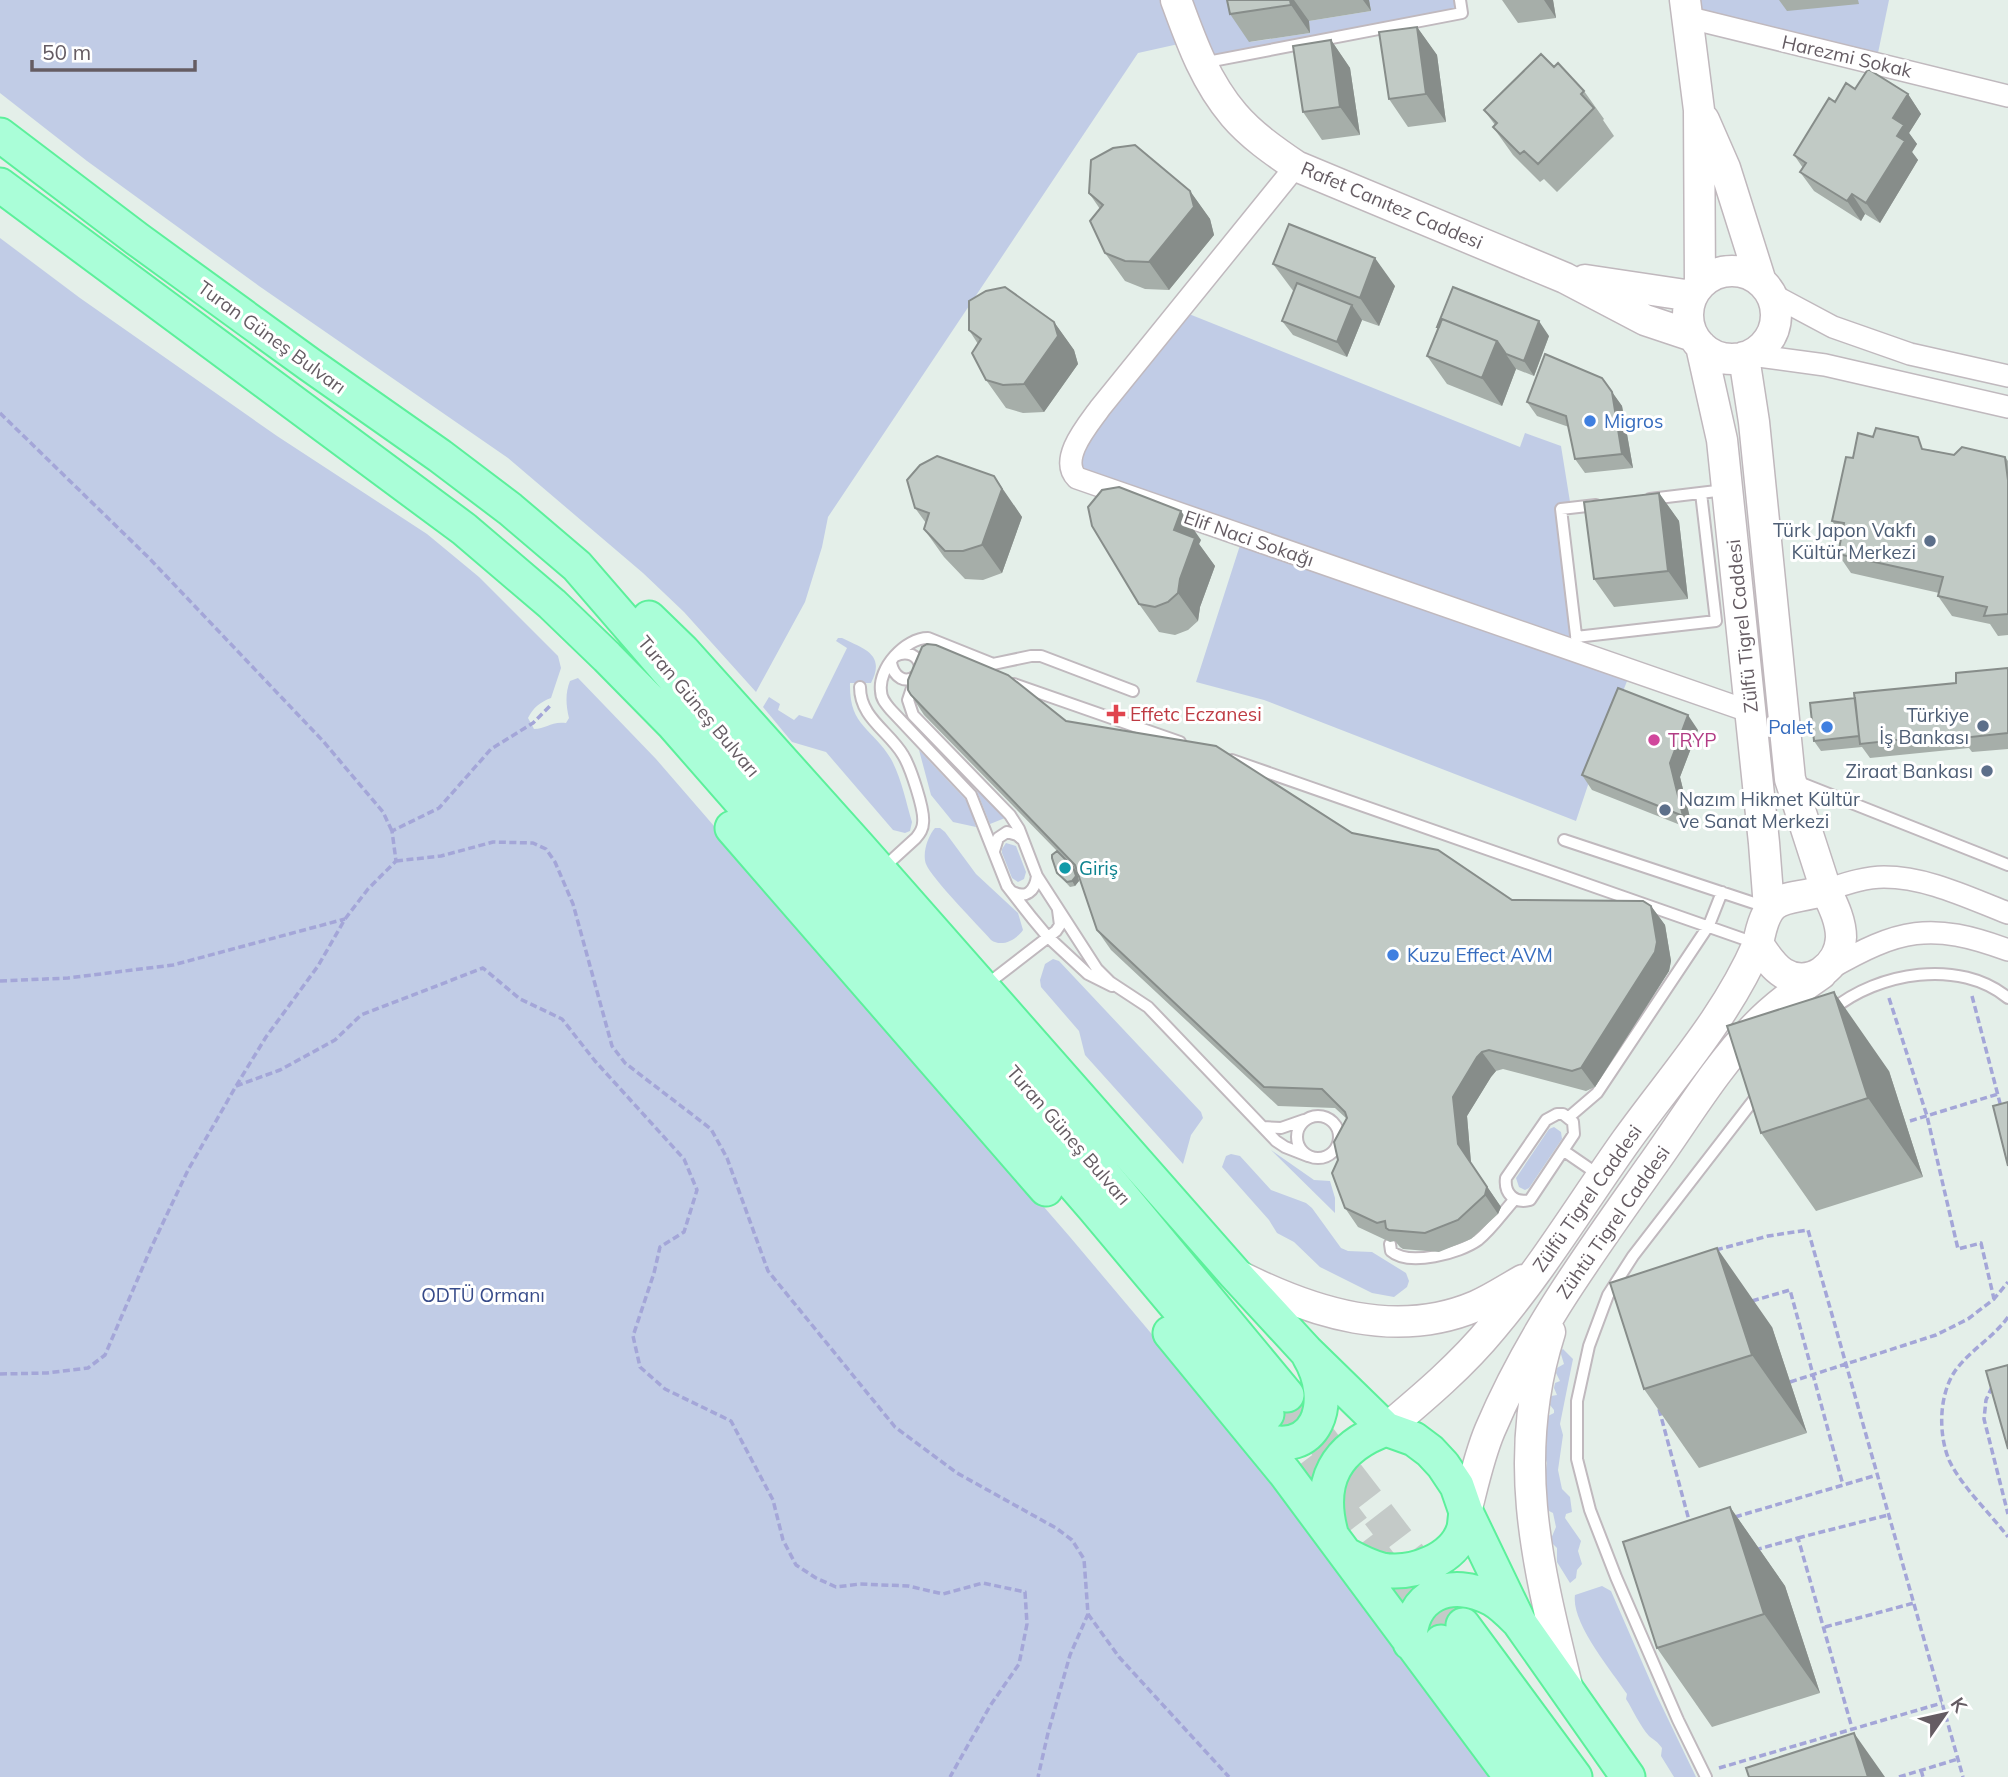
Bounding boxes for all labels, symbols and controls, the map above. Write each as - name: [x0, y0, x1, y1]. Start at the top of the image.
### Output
- scale bar: [32, 28, 194, 72]
- street label: Harezmi Sokak: [1780, 29, 1915, 83]
- text: 50 m: [42, 39, 91, 65]
- street label: Rafet Canıtez Caddesi: [1297, 156, 1487, 254]
- street label: Turan Güneş Bulvarı: [193, 275, 351, 399]
- place label: Migros: [1604, 409, 1663, 433]
- marker: Migros: [1582, 413, 1598, 429]
- street label: Elif Naci Sokağı: [1181, 505, 1317, 571]
- place label: Türk Japon Vakfı Kültür Merkezi: [1773, 518, 1916, 564]
- marker: Türk Japon Vakfı Kültür Merkezi: [1922, 533, 1938, 549]
- street label: Zülfü Tigrel Caddesi: [1721, 538, 1763, 714]
- street label: Turan Güneş Bulvarı: [633, 630, 765, 782]
- place label: Effetc Eczanesi: [1130, 702, 1262, 726]
- place label: Türkiye İş Bankası: [1879, 703, 1969, 749]
- marker: Effetc Eczanesi: [1108, 706, 1124, 722]
- place label: Palet: [1768, 715, 1813, 739]
- marker: Türkiye İş Bankası: [1975, 718, 1991, 734]
- marker: Palet: [1819, 719, 1835, 735]
- place label: TRYP: [1668, 728, 1717, 752]
- marker: TRYP: [1646, 732, 1662, 748]
- place label: Ziraat Bankası: [1845, 759, 1973, 783]
- marker: Ziraat Bankası: [1979, 763, 1995, 779]
- place label: Nazım Hikmet Kültür ve Sanat Merkezi: [1679, 787, 1860, 833]
- marker: Nazım Hikmet Kültür ve Sanat Merkezi: [1657, 802, 1673, 818]
- place label: Giriş: [1079, 856, 1118, 880]
- marker: Giriş: [1057, 860, 1073, 876]
- place label: Kuzu Effect AVM: [1407, 943, 1553, 967]
- marker: Kuzu Effect AVM: [1385, 947, 1401, 963]
- street label: Turan Güneş Bulvarı: [1002, 1060, 1136, 1210]
- street label: Zülfü Tigrel Caddesi: [1527, 1120, 1647, 1276]
- street label: Zühtü Tigrel Caddesi: [1551, 1141, 1675, 1303]
- park label: ODTÜ Ormanı: [421, 1283, 545, 1307]
- north arrow: [1910, 1679, 1980, 1749]
- text: K: [1946, 1693, 1973, 1718]

